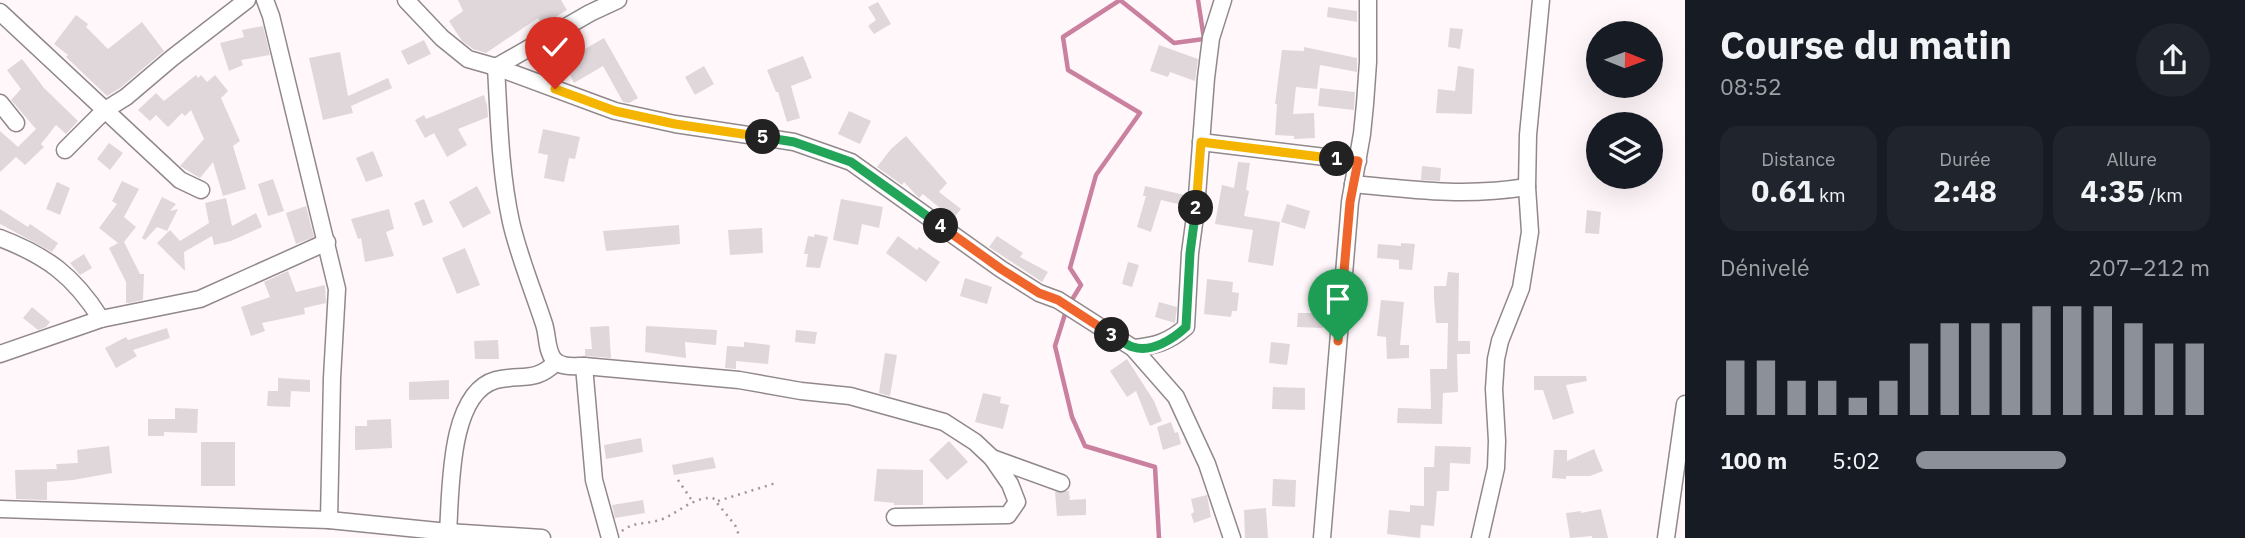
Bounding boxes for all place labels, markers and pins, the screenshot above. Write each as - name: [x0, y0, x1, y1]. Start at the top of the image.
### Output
- pin: [525, 17, 585, 89]
- pin: 5: [746, 120, 780, 154]
- pin: 1: [1320, 142, 1354, 176]
- pin: 2: [1178, 190, 1214, 226]
- pin: 4: [923, 208, 958, 244]
- pin: [1308, 269, 1368, 341]
- pin: 3: [1094, 318, 1130, 352]

